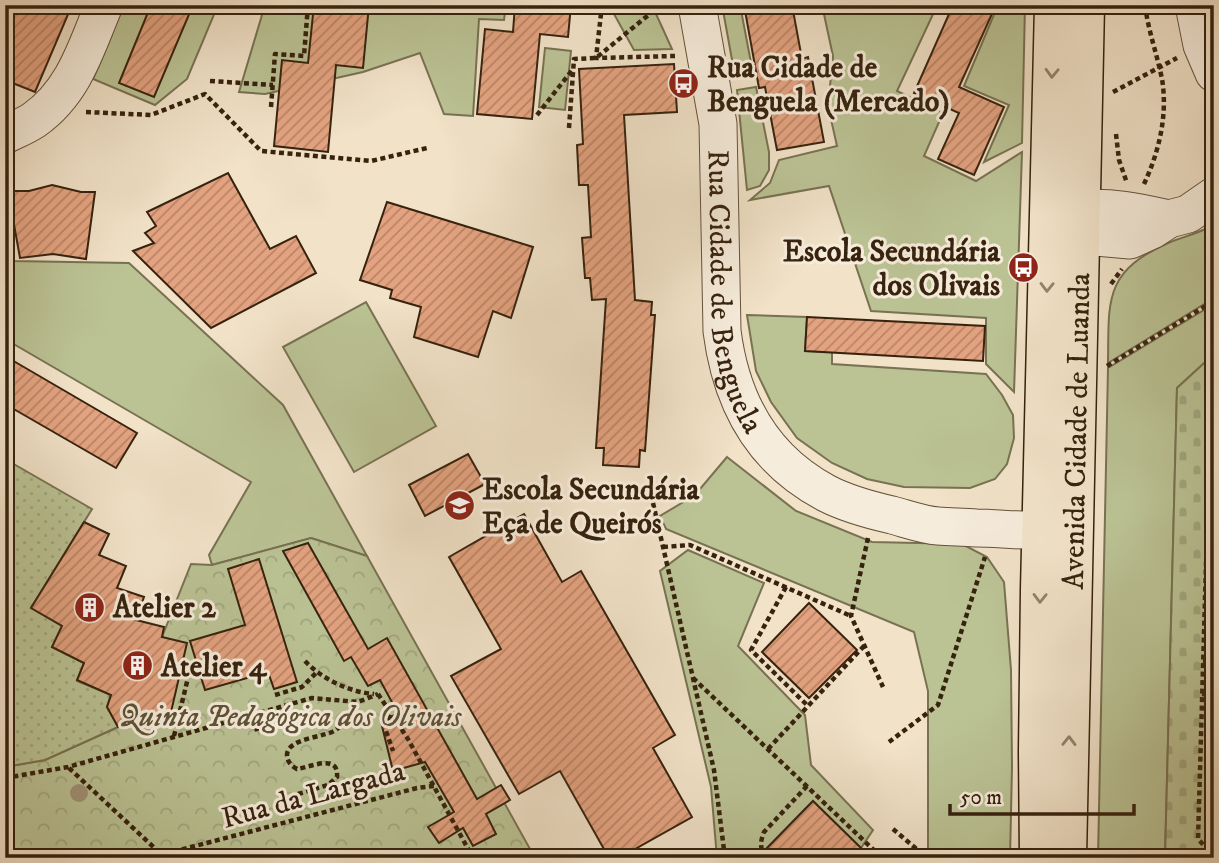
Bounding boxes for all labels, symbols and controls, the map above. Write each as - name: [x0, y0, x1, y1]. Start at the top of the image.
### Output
- place label: Rua Cidade de Benguela (Mercado): [707, 50, 949, 121]
- bus stop icon: Rua Cidade de Benguela (Mercado): [667, 67, 701, 101]
- one-way arrow: [1044, 68, 1059, 79]
- street label: Rua Cidade de Benguela: [698, 149, 771, 441]
- place label: Escola Secundária dos Olivais: [783, 234, 1001, 305]
- bus stop icon: Escola Secundária dos Olivais: [1006, 251, 1040, 285]
- street label: Avenida Cidade de Luanda: [1056, 272, 1099, 590]
- one-way arrow: [1039, 282, 1055, 292]
- place label: Escola Secundária Eça de Queirós: [482, 472, 701, 543]
- school or university icon: Escola Secundária Eça de Queirós: [442, 489, 476, 523]
- building icon: Atelier 2: [73, 590, 107, 624]
- place label: Atelier 2: [112, 590, 216, 627]
- one-way arrow: [1032, 594, 1048, 604]
- building icon: Atelier 4: [121, 649, 155, 683]
- place label: Atelier 4: [160, 649, 268, 686]
- park label: Quinta Pedagógica dos Olivais: [119, 699, 462, 736]
- one-way arrow: [1061, 735, 1077, 745]
- street label: Rua da Largada: [218, 753, 409, 838]
- scale bar: [950, 772, 1133, 816]
- text: 50 m: [960, 785, 1002, 811]

